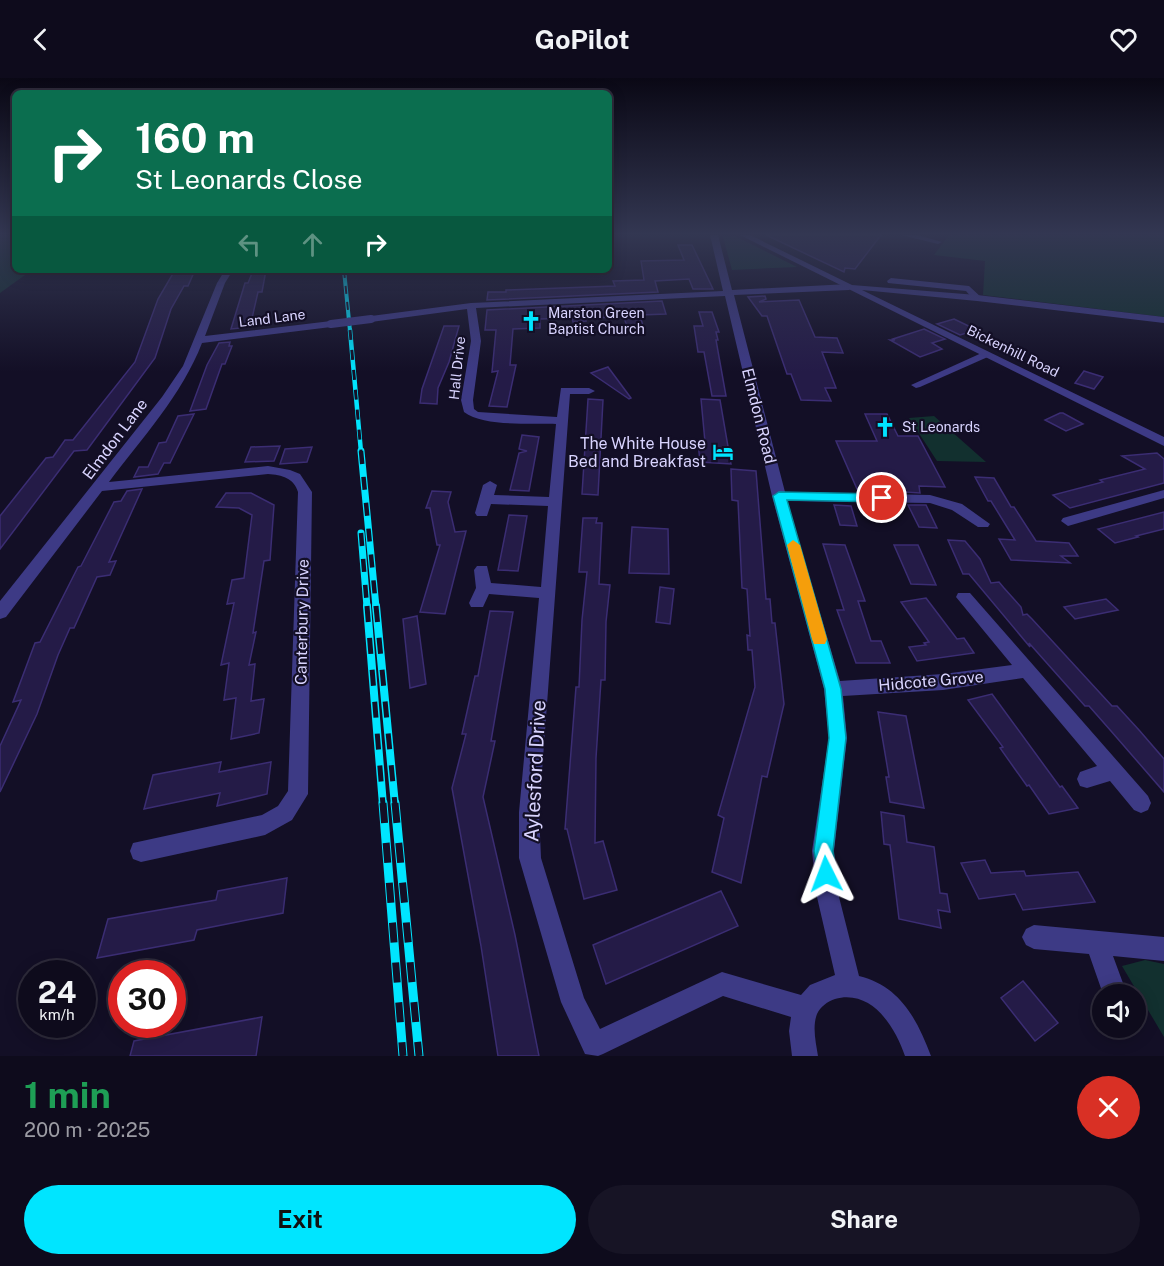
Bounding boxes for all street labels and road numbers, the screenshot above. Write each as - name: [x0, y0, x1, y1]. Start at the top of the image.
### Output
- street label: Land Lane: [238, 306, 306, 330]
- street label: Bickenhill Road: [964, 322, 1062, 380]
- street label: Hall Drive: [446, 335, 468, 400]
- street label: Elmdon Road: [738, 366, 780, 466]
- street label: Elmdon Lane: [78, 395, 152, 483]
- street label: Canterbury Drive: [291, 559, 313, 685]
- street label: Hidcote Grove: [878, 667, 984, 695]
- street label: Aylesford Drive: [519, 699, 551, 843]

